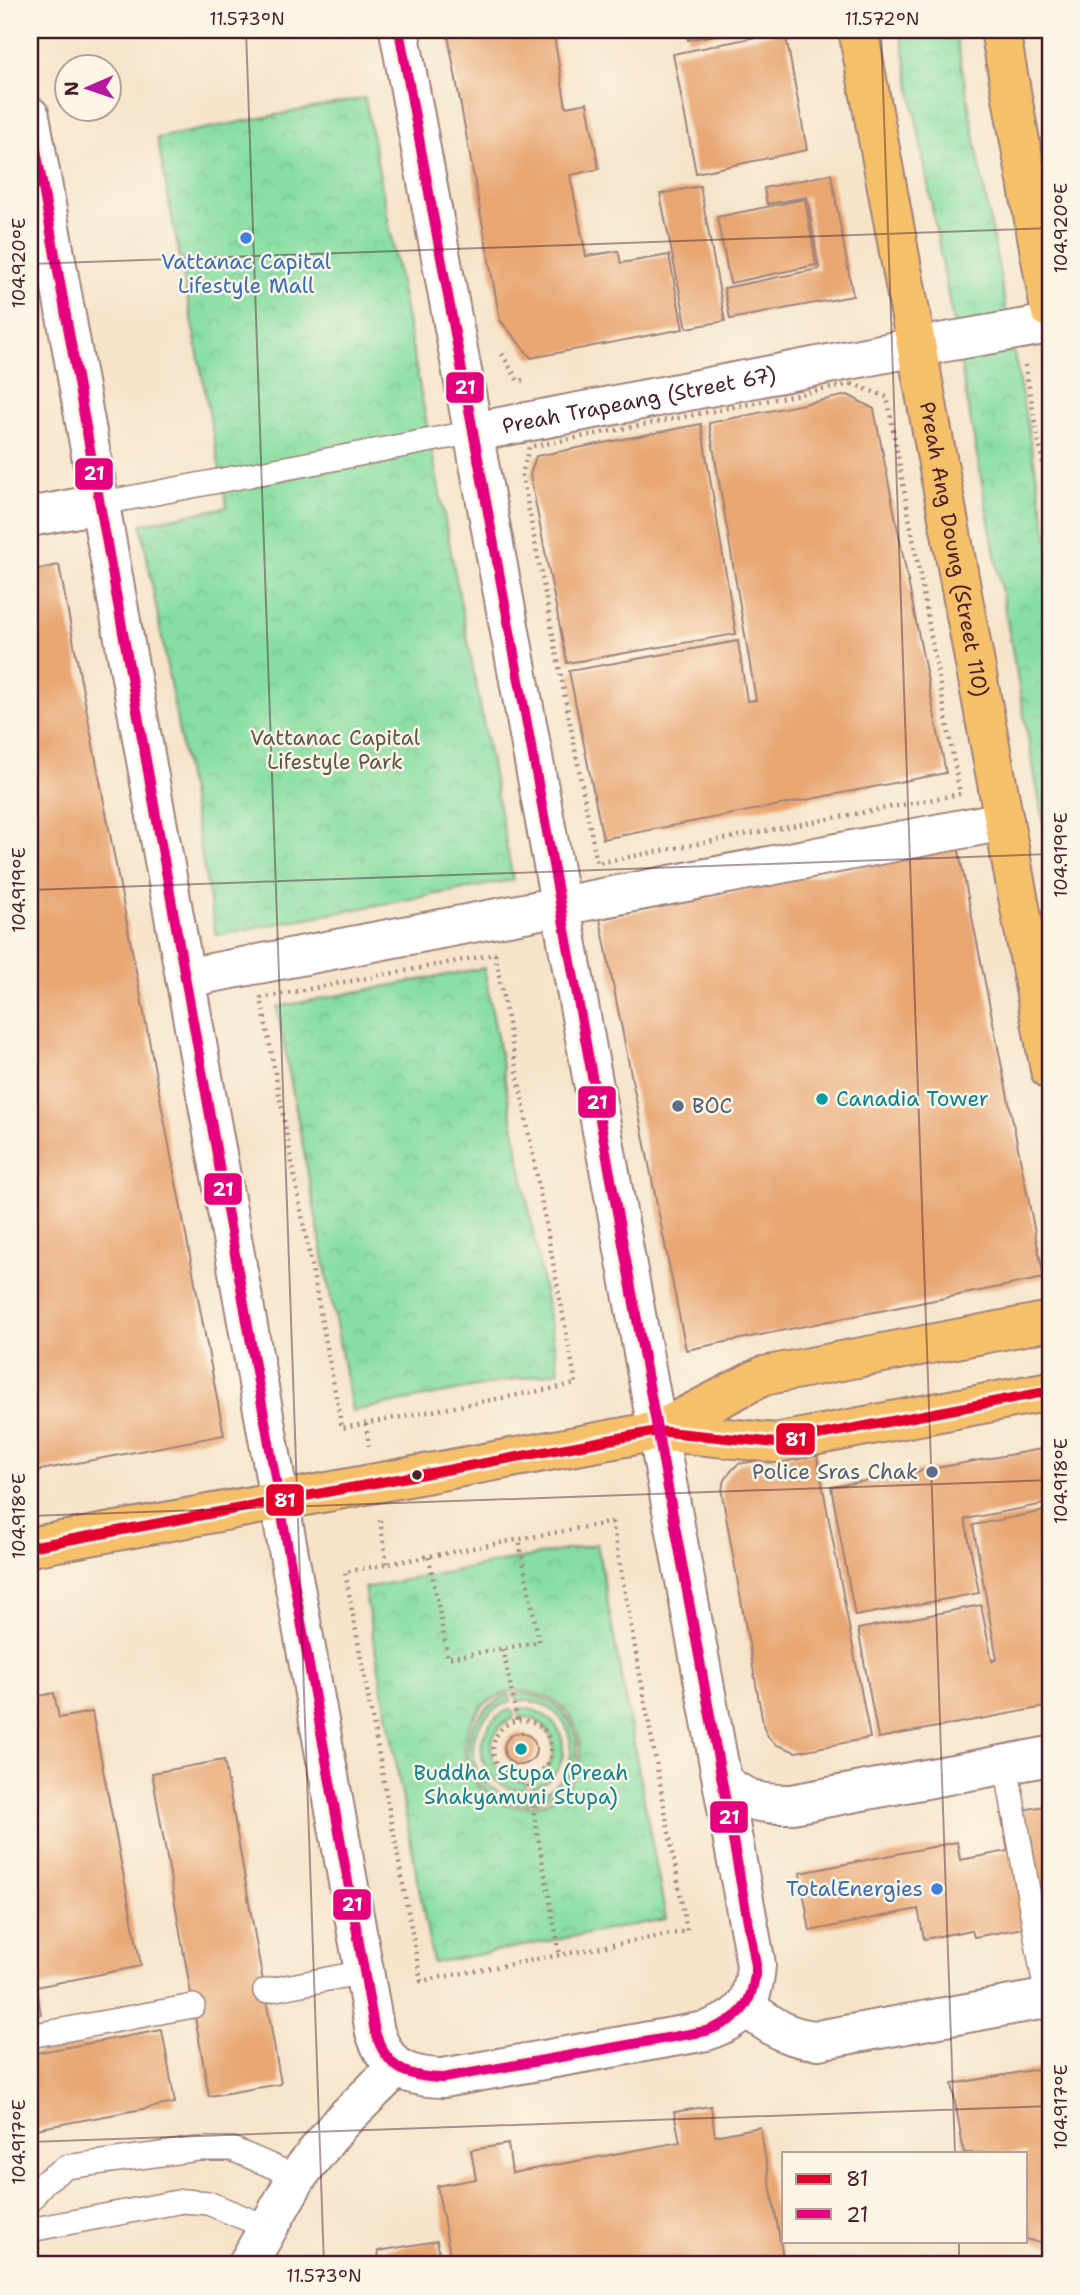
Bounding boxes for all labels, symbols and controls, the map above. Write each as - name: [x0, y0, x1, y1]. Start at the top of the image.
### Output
- text: 11.573°N: [209, 7, 285, 31]
- text: 11.572°N: [844, 7, 920, 31]
- north arrow: [52, 52, 122, 122]
- text: N: [59, 81, 84, 97]
- text: 104.920°E: [1049, 183, 1073, 273]
- text: 104.920°E: [7, 218, 31, 308]
- marker: Vattanac Capital Lifestyle Mall: [238, 230, 254, 246]
- place label: Vattanac Capital Lifestyle Mall: [161, 248, 332, 300]
- street label: Preah Trapeang (Street 67): [500, 360, 778, 440]
- line badge: 21: [445, 371, 485, 404]
- text: 21: [454, 375, 476, 400]
- street label: Preah Ang Doung (Street 110): [913, 399, 995, 699]
- line badge: 21: [74, 457, 114, 491]
- text: 21: [83, 461, 105, 486]
- park label: Vattanac Capital Lifestyle Park: [250, 724, 421, 776]
- text: 104.919°E: [1049, 812, 1073, 898]
- text: 104.919°E: [7, 847, 31, 933]
- line badge: 21: [577, 1085, 617, 1119]
- place label: Canadia Tower: [836, 1085, 989, 1113]
- text: 21: [586, 1090, 608, 1115]
- marker: Canadia Tower: [814, 1091, 830, 1107]
- place label: BOC: [692, 1092, 732, 1120]
- marker: BOC: [670, 1098, 686, 1114]
- line badge: 21: [203, 1172, 243, 1206]
- text: 21: [212, 1177, 234, 1202]
- line badge: 81: [775, 1422, 816, 1456]
- text: 81: [785, 1427, 807, 1452]
- text: 104.918°E: [1049, 1438, 1073, 1524]
- place label: Police Sras Chak: [752, 1458, 918, 1486]
- marker: Police Sras Chak: [924, 1464, 940, 1480]
- unlabelled marker: [410, 1468, 424, 1482]
- text: 104.918°E: [7, 1473, 31, 1559]
- line badge: 81: [265, 1483, 305, 1517]
- text: 81: [274, 1488, 296, 1513]
- marker: Buddha Stupa (Preah Shakyamuni Stupa): [513, 1741, 529, 1757]
- place label: Buddha Stupa (Preah Shakyamuni Stupa): [414, 1759, 629, 1811]
- line badge: 21: [709, 1800, 749, 1834]
- text: 21: [718, 1805, 740, 1830]
- place label: TotalEnergies: [786, 1875, 923, 1903]
- marker: TotalEnergies: [929, 1881, 945, 1897]
- line badge: 21: [332, 1888, 372, 1921]
- text: 21: [341, 1892, 363, 1917]
- text: 104.917°E: [1049, 2064, 1073, 2150]
- text: 104.917°E: [7, 2099, 31, 2185]
- legend: [782, 2152, 1028, 2242]
- text: 81: [846, 2165, 869, 2193]
- text: 21: [846, 2201, 868, 2229]
- text: 11.573°N: [286, 2264, 362, 2288]

